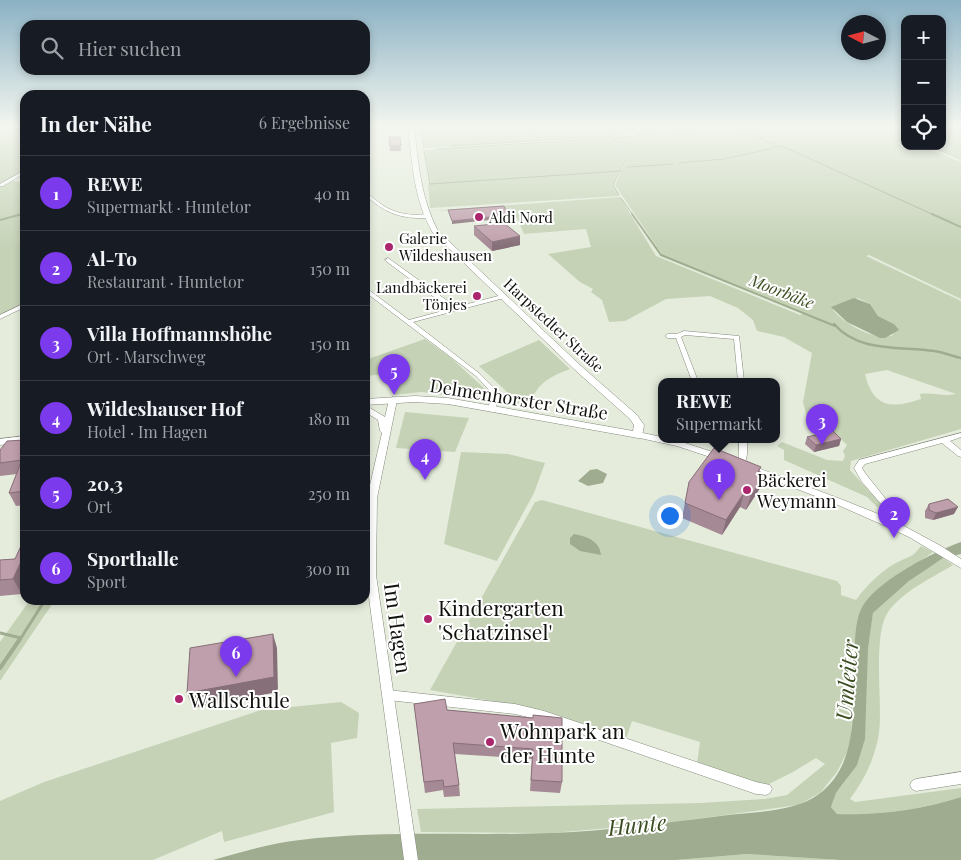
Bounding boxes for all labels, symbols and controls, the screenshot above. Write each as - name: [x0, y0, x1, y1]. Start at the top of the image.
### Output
- north arrow: [841, 15, 886, 60]
- map controls: [901, 15, 946, 150]
- button: +: [901, 15, 946, 60]
- search box: [20, 20, 370, 75]
- icon: search: [38, 34, 66, 62]
- text: Hier suchen: [78, 35, 181, 61]
- button: −: [901, 60, 946, 105]
- button: locate: [901, 105, 946, 150]
- text: In der Nähe: [40, 109, 152, 137]
- text: 6 Ergebnisse: [259, 112, 350, 133]
- text: REWE: [87, 170, 142, 196]
- text: 1: [53, 183, 59, 204]
- text: 40 m: [314, 183, 350, 204]
- text: Supermarkt · Huntetor: [87, 196, 251, 217]
- place label: Aldi Nord: [488, 207, 553, 227]
- marker: Aldi Nord: [473, 211, 485, 223]
- place label: Galerie Wildeshausen: [398, 228, 492, 265]
- marker: Galerie Wildeshausen: [383, 241, 395, 253]
- text: Al-To: [87, 245, 137, 271]
- text: 2: [52, 258, 60, 279]
- text: 150 m: [310, 258, 350, 279]
- water label: Moorbäke: [746, 269, 817, 313]
- text: Restaurant · Huntetor: [87, 271, 244, 292]
- street label: Harpstedter Straße: [500, 274, 608, 376]
- place label: Landbäckerei Tönjes: [376, 277, 468, 314]
- marker: Landbäckerei Tönjes: [471, 290, 483, 302]
- text: Villa Hoffmannshöhe: [87, 320, 272, 346]
- text: 3: [52, 333, 60, 354]
- text: 150 m: [310, 333, 350, 354]
- text: Ort · Marschweg: [87, 346, 205, 367]
- pin: 5: [378, 354, 410, 395]
- street label: Delmenhorster Straße: [428, 373, 610, 425]
- popup: [658, 378, 780, 443]
- text: REWE: [676, 387, 732, 413]
- text: Wildeshauser Hof: [87, 395, 243, 421]
- pin: 3: [806, 404, 838, 445]
- text: 4: [52, 408, 60, 429]
- text: 180 m: [308, 408, 350, 429]
- text: Supermarkt: [676, 413, 762, 434]
- text: Hotel · Im Hagen: [87, 421, 208, 442]
- pin: 4: [409, 439, 441, 480]
- pin: 1: [703, 459, 735, 500]
- place label: Bäckerei Weymann: [756, 468, 837, 513]
- text: 20,3: [87, 470, 123, 496]
- text: 5: [52, 483, 60, 504]
- text: 250 m: [308, 483, 350, 504]
- marker: Bäckerei Weymann: [741, 484, 753, 496]
- text: Ort: [87, 496, 112, 517]
- pin: 2: [878, 497, 910, 538]
- your location: [657, 503, 683, 529]
- text: Sporthalle: [87, 545, 179, 571]
- text: 6: [52, 558, 60, 579]
- text: 300 m: [305, 558, 350, 579]
- text: Sport: [87, 571, 127, 592]
- street label: Im Hagen: [379, 581, 419, 676]
- place label: Kindergarten 'Schatzinsel': [438, 593, 564, 645]
- marker: Kindergarten 'Schatzinsel': [422, 613, 434, 625]
- pin: 6: [220, 636, 252, 677]
- water label: Umleiter: [828, 638, 865, 722]
- place label: Wallschule: [188, 685, 290, 713]
- marker: Wallschule: [173, 693, 185, 705]
- place label: Wohnpark an der Hunte: [499, 716, 625, 768]
- marker: Wohnpark an der Hunte: [484, 736, 496, 748]
- water label: Hunte: [605, 806, 668, 842]

